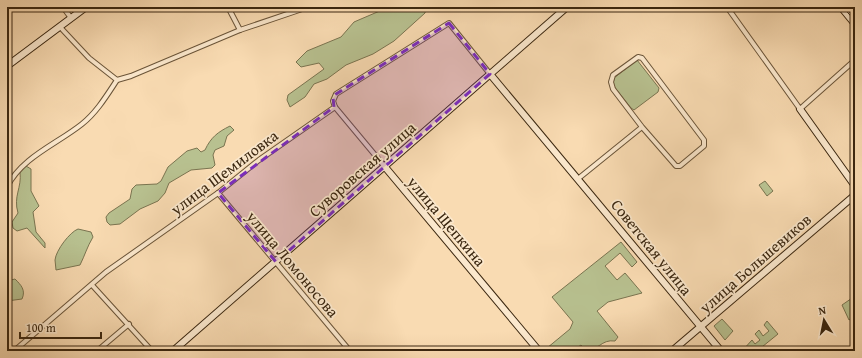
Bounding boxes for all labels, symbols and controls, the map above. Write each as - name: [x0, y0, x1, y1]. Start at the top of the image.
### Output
- street label: Суворовская улица: [303, 115, 421, 222]
- street label: улица Щемиловка: [164, 123, 283, 221]
- street label: улица Щепкина: [401, 170, 492, 272]
- street label: Советская улица: [606, 194, 699, 301]
- street label: улица Ломоносова: [240, 205, 345, 323]
- street label: улица Большевиков: [693, 207, 816, 319]
- north arrow: [804, 300, 844, 340]
- text: N: [817, 302, 828, 319]
- scale bar: [20, 314, 101, 340]
- text: 100 m: [26, 319, 56, 336]

